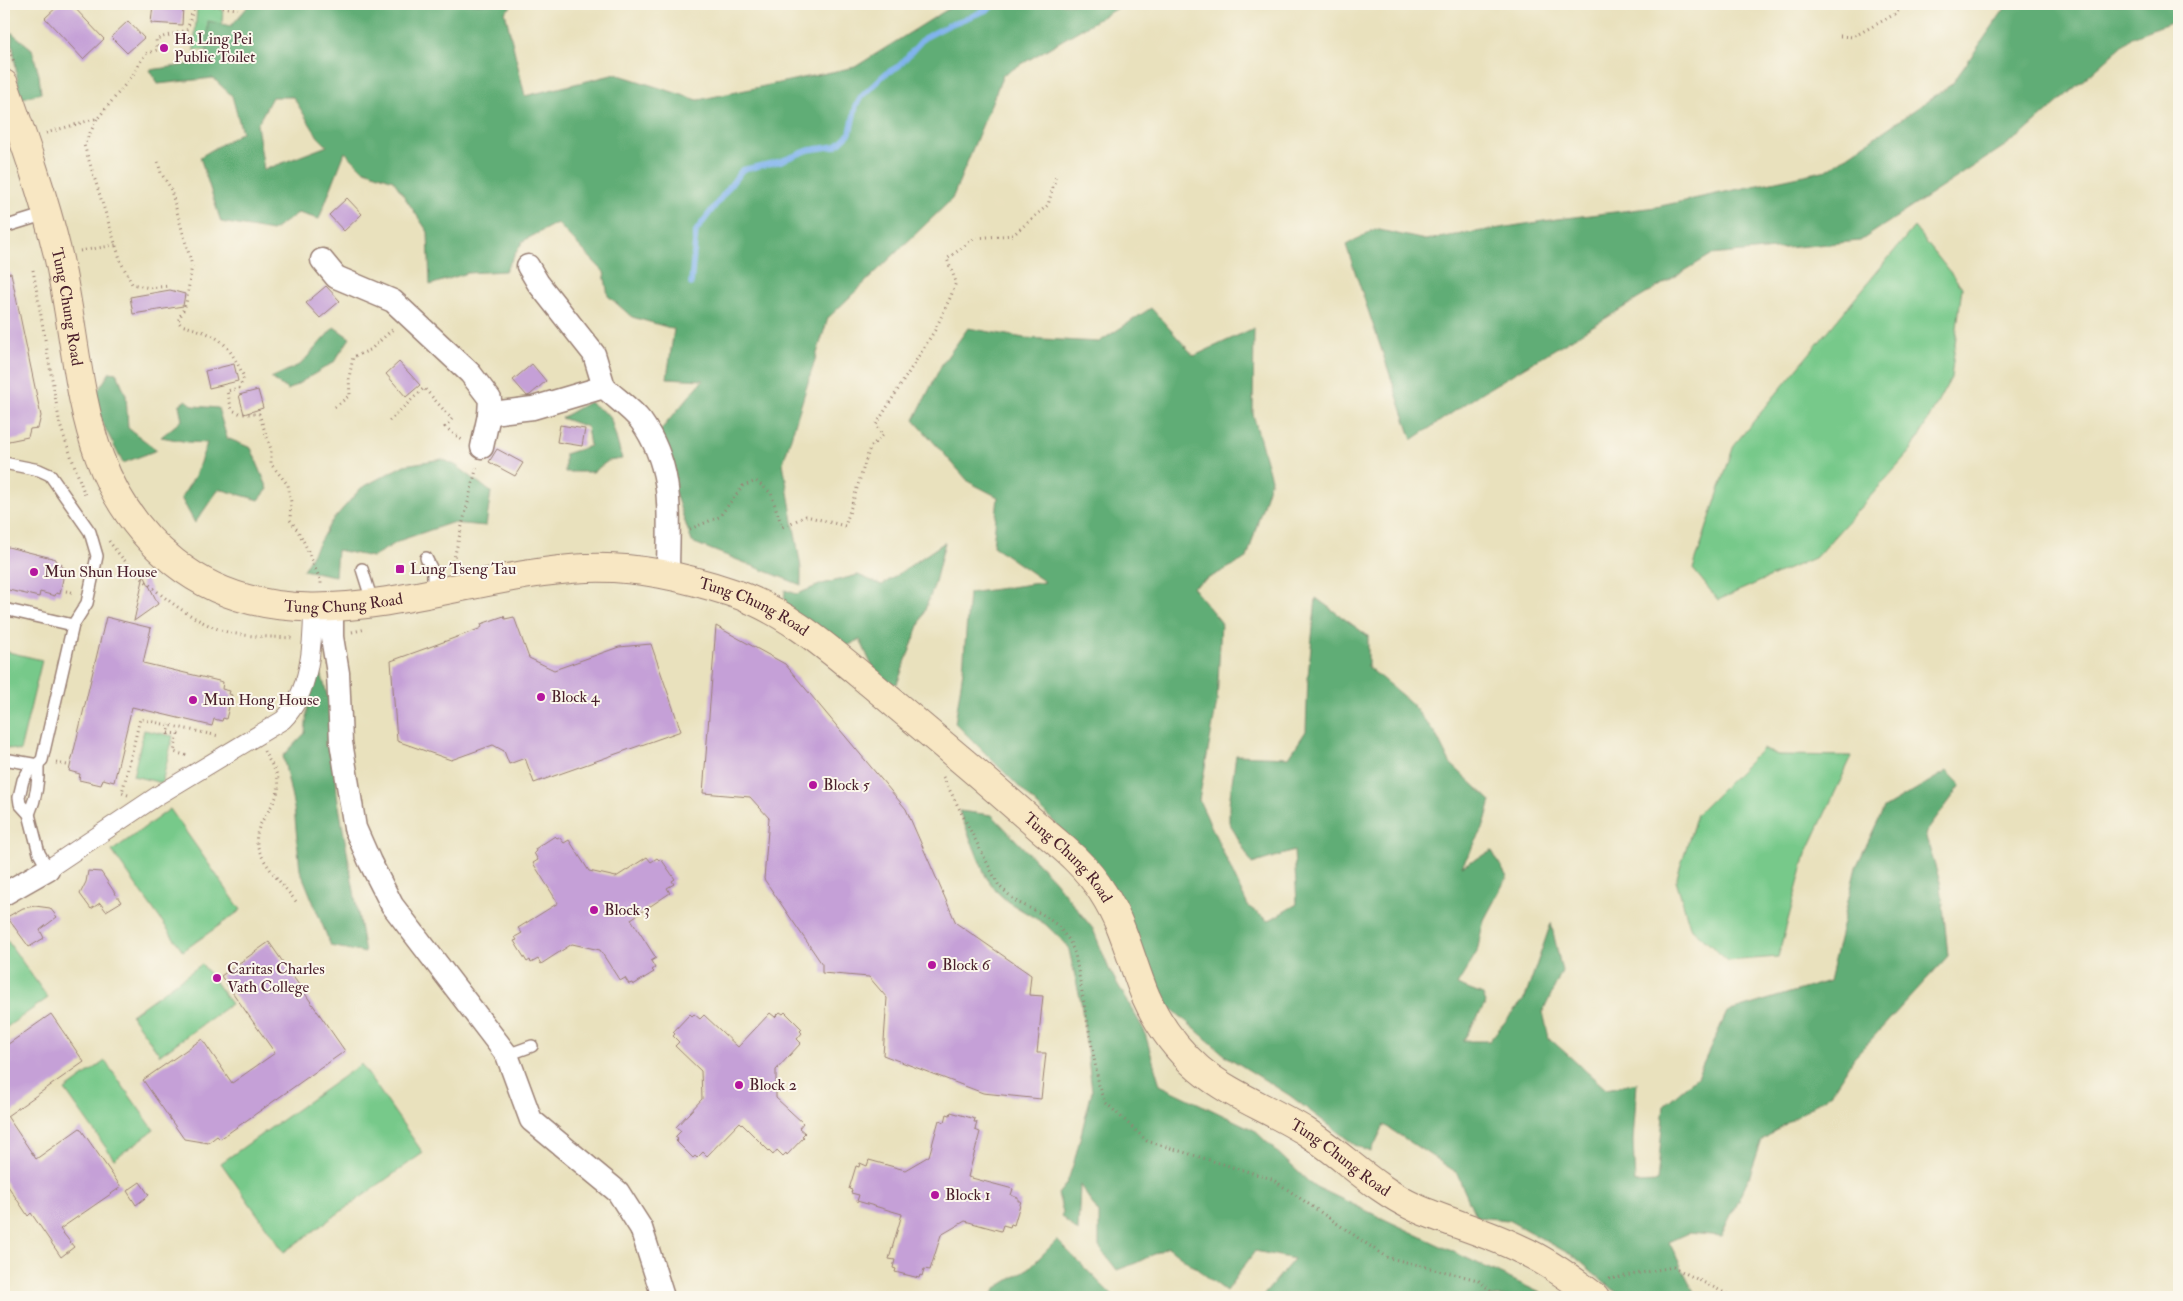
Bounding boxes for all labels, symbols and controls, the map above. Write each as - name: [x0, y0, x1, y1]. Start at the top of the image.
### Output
- place label: Ha Ling Pei Public Toilet: [174, 29, 255, 67]
- marker: Ha Ling Pei Public Toilet: [158, 42, 170, 54]
- street label: Tung Chung Road: [47, 246, 87, 367]
- place label: Lung Tseng Tau: [410, 559, 516, 579]
- place label: Mun Shun House: [44, 562, 158, 582]
- marker: Lung Tseng Tau: [394, 563, 406, 575]
- marker: Mun Shun House: [28, 566, 40, 578]
- street label: Tung Chung Road: [697, 573, 813, 641]
- street label: Tung Chung Road: [283, 589, 404, 617]
- place label: Block 4: [551, 687, 601, 707]
- place label: Mun Hong House: [203, 690, 320, 710]
- marker: Block 4: [535, 691, 547, 703]
- marker: Mun Hong House: [187, 694, 199, 706]
- place label: Block 5: [823, 775, 870, 795]
- marker: Block 5: [807, 779, 819, 791]
- street label: Tung Chung Road: [1019, 808, 1117, 907]
- place label: Block 3: [604, 900, 650, 920]
- marker: Block 3: [588, 904, 600, 916]
- place label: Block 6: [942, 955, 991, 975]
- place label: Caritas Charles Vath College: [227, 959, 325, 997]
- marker: Block 6: [926, 959, 938, 971]
- marker: Caritas Charles Vath College: [211, 972, 223, 984]
- place label: Block 2: [749, 1075, 797, 1095]
- marker: Block 2: [733, 1079, 745, 1091]
- street label: Tung Chung Road: [1287, 1114, 1394, 1201]
- place label: Block 1: [945, 1185, 990, 1205]
- marker: Block 1: [929, 1189, 941, 1201]

